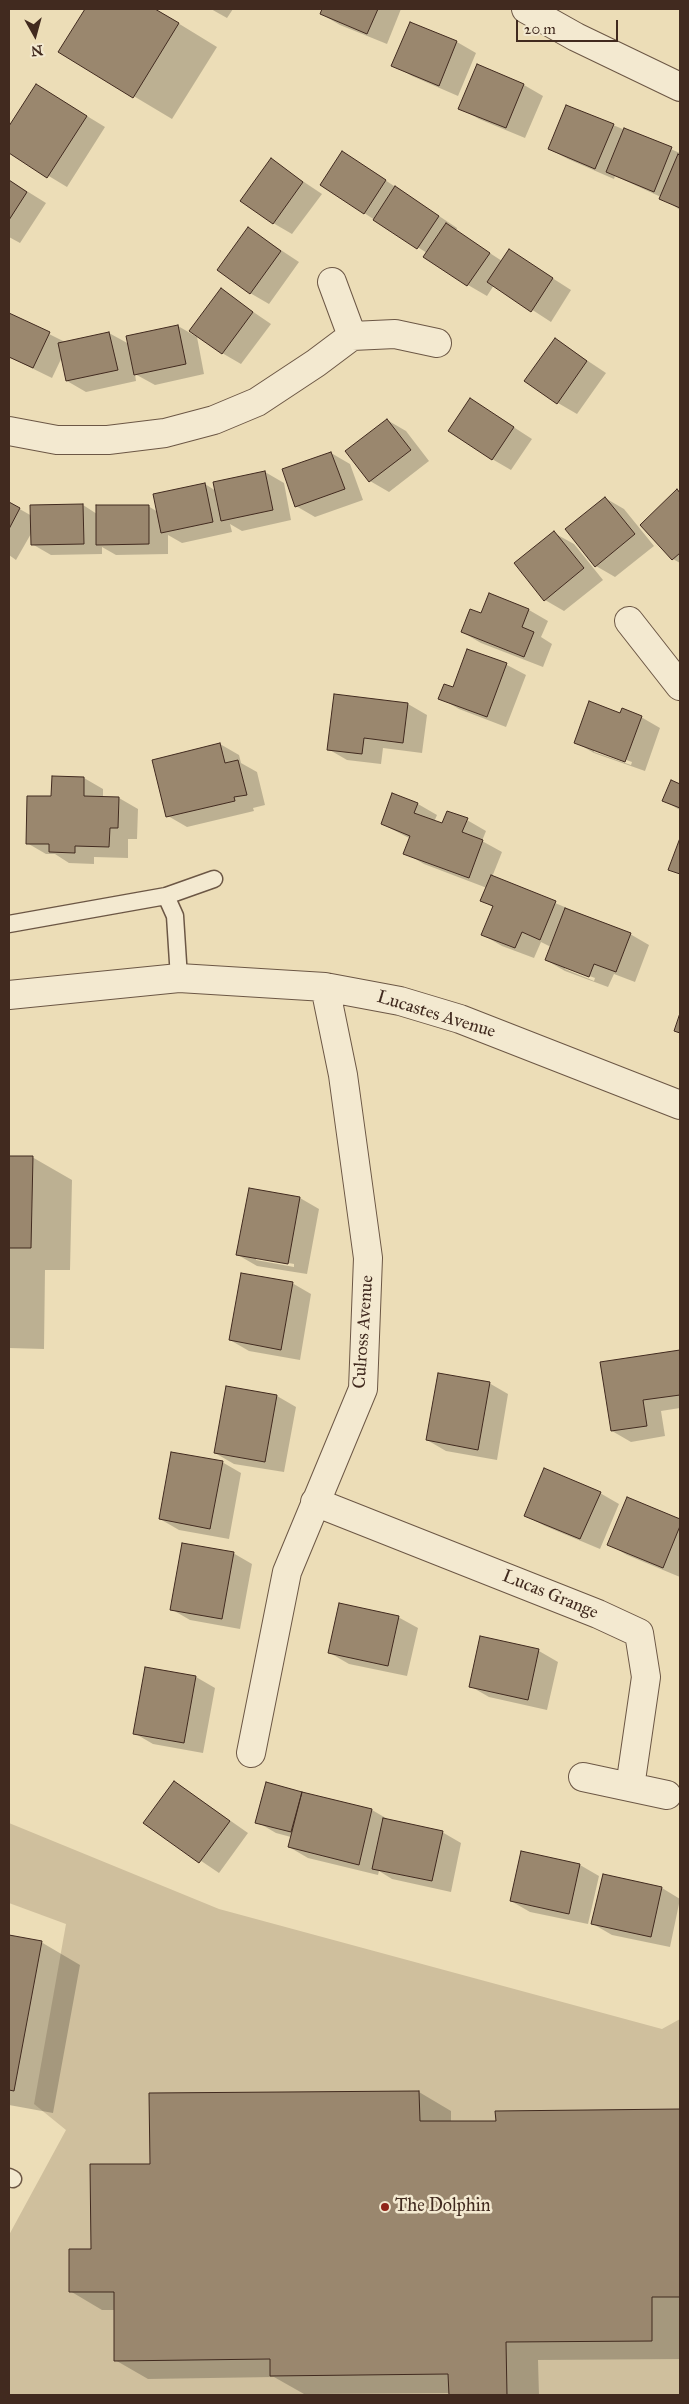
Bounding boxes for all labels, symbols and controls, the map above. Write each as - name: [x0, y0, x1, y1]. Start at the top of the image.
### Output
- north arrow: [10, 10, 60, 60]
- scale bar: [519, 10, 622, 42]
- text: 20 m: [524, 20, 556, 38]
- text: N: [30, 41, 44, 60]
- street label: Lucastes Avenue: [374, 987, 498, 1043]
- street label: Culross Avenue: [349, 1275, 379, 1389]
- street label: Lucas Grange: [499, 1566, 601, 1624]
- place label: The Dolphin: [395, 2196, 490, 2218]
- marker: The Dolphin: [379, 2201, 391, 2213]

